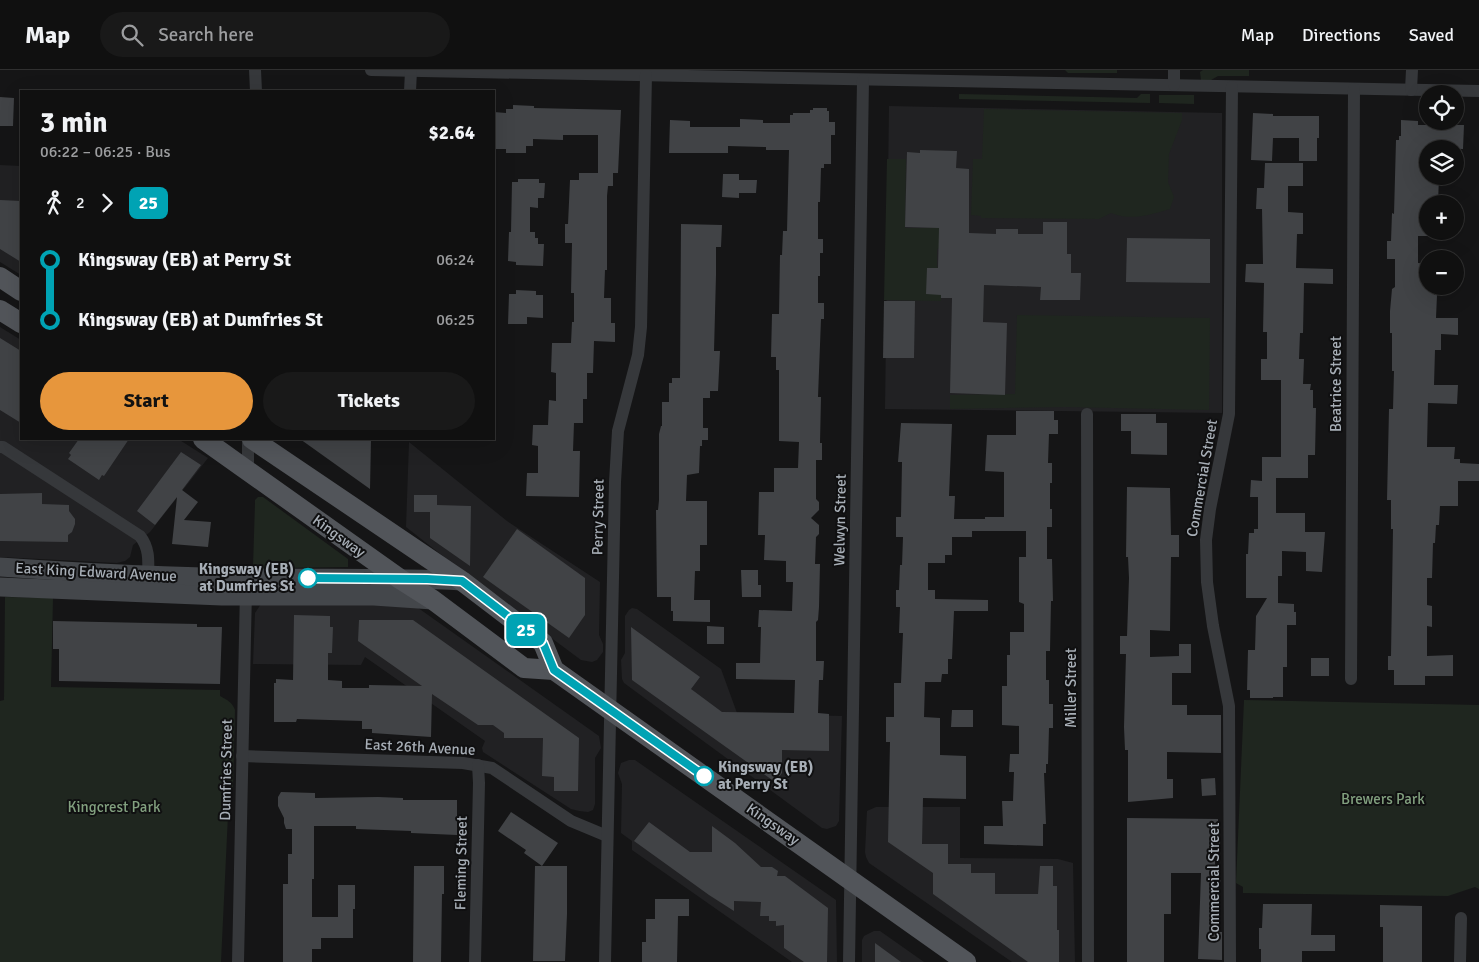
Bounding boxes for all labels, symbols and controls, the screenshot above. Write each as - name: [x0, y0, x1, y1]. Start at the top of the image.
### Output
- search box: [100, 12, 450, 57]
- text: Map: [25, 20, 70, 50]
- icon: search: [118, 21, 146, 49]
- text: Search here: [158, 23, 254, 47]
- text: Map: [1241, 24, 1274, 46]
- text: Directions: [1302, 24, 1381, 46]
- text: Saved: [1409, 24, 1454, 46]
- map controls: [1419, 85, 1464, 295]
- button: locate: [1419, 85, 1464, 130]
- text: 3 min: [40, 106, 108, 140]
- text: $2.64: [429, 121, 475, 145]
- button: layers: [1419, 140, 1464, 185]
- text: 06:22 – 06:25 · Bus: [40, 142, 171, 162]
- icon: walk: [40, 189, 68, 217]
- icon: forward: [93, 189, 121, 217]
- text: 25: [139, 192, 158, 214]
- text: 2: [76, 193, 85, 213]
- button: +: [1419, 195, 1464, 240]
- text: Kingsway (EB) at Perry St: [78, 248, 291, 272]
- text: 06:24: [436, 250, 475, 270]
- button: −: [1419, 250, 1464, 295]
- text: Kingsway (EB) at Dumfries St: [78, 308, 323, 332]
- text: 06:25: [436, 310, 475, 330]
- street label: Beatrice Street: [1327, 336, 1345, 432]
- button: Start: [40, 372, 253, 430]
- button: Tickets: [263, 372, 475, 430]
- street label: Commercial Street: [1183, 418, 1221, 538]
- street label: Welwyn Street: [830, 474, 850, 566]
- street label: Perry Street: [588, 479, 608, 555]
- street label: Kingsway: [309, 511, 369, 561]
- street label: East King Edward Avenue: [15, 559, 177, 585]
- place label: Kingsway (EB) at Dumfries St: [199, 560, 294, 595]
- marker: Kingsway (EB) at Dumfries St: [298, 568, 318, 588]
- line badge: 25: [504, 614, 548, 646]
- text: 25: [516, 619, 536, 641]
- street label: Miller Street: [1062, 648, 1080, 728]
- street label: Dumfries Street: [216, 719, 236, 821]
- street label: East 26th Avenue: [364, 735, 476, 759]
- place label: Kingsway (EB) at Perry St: [718, 758, 813, 793]
- marker: Kingsway (EB) at Perry St: [694, 766, 714, 786]
- park label: Brewers Park: [1341, 790, 1425, 808]
- park label: Kingcrest Park: [68, 798, 161, 816]
- street label: Kingsway: [743, 799, 803, 849]
- street label: Fleming Street: [451, 816, 471, 910]
- street label: Commercial Street: [1205, 822, 1223, 942]

